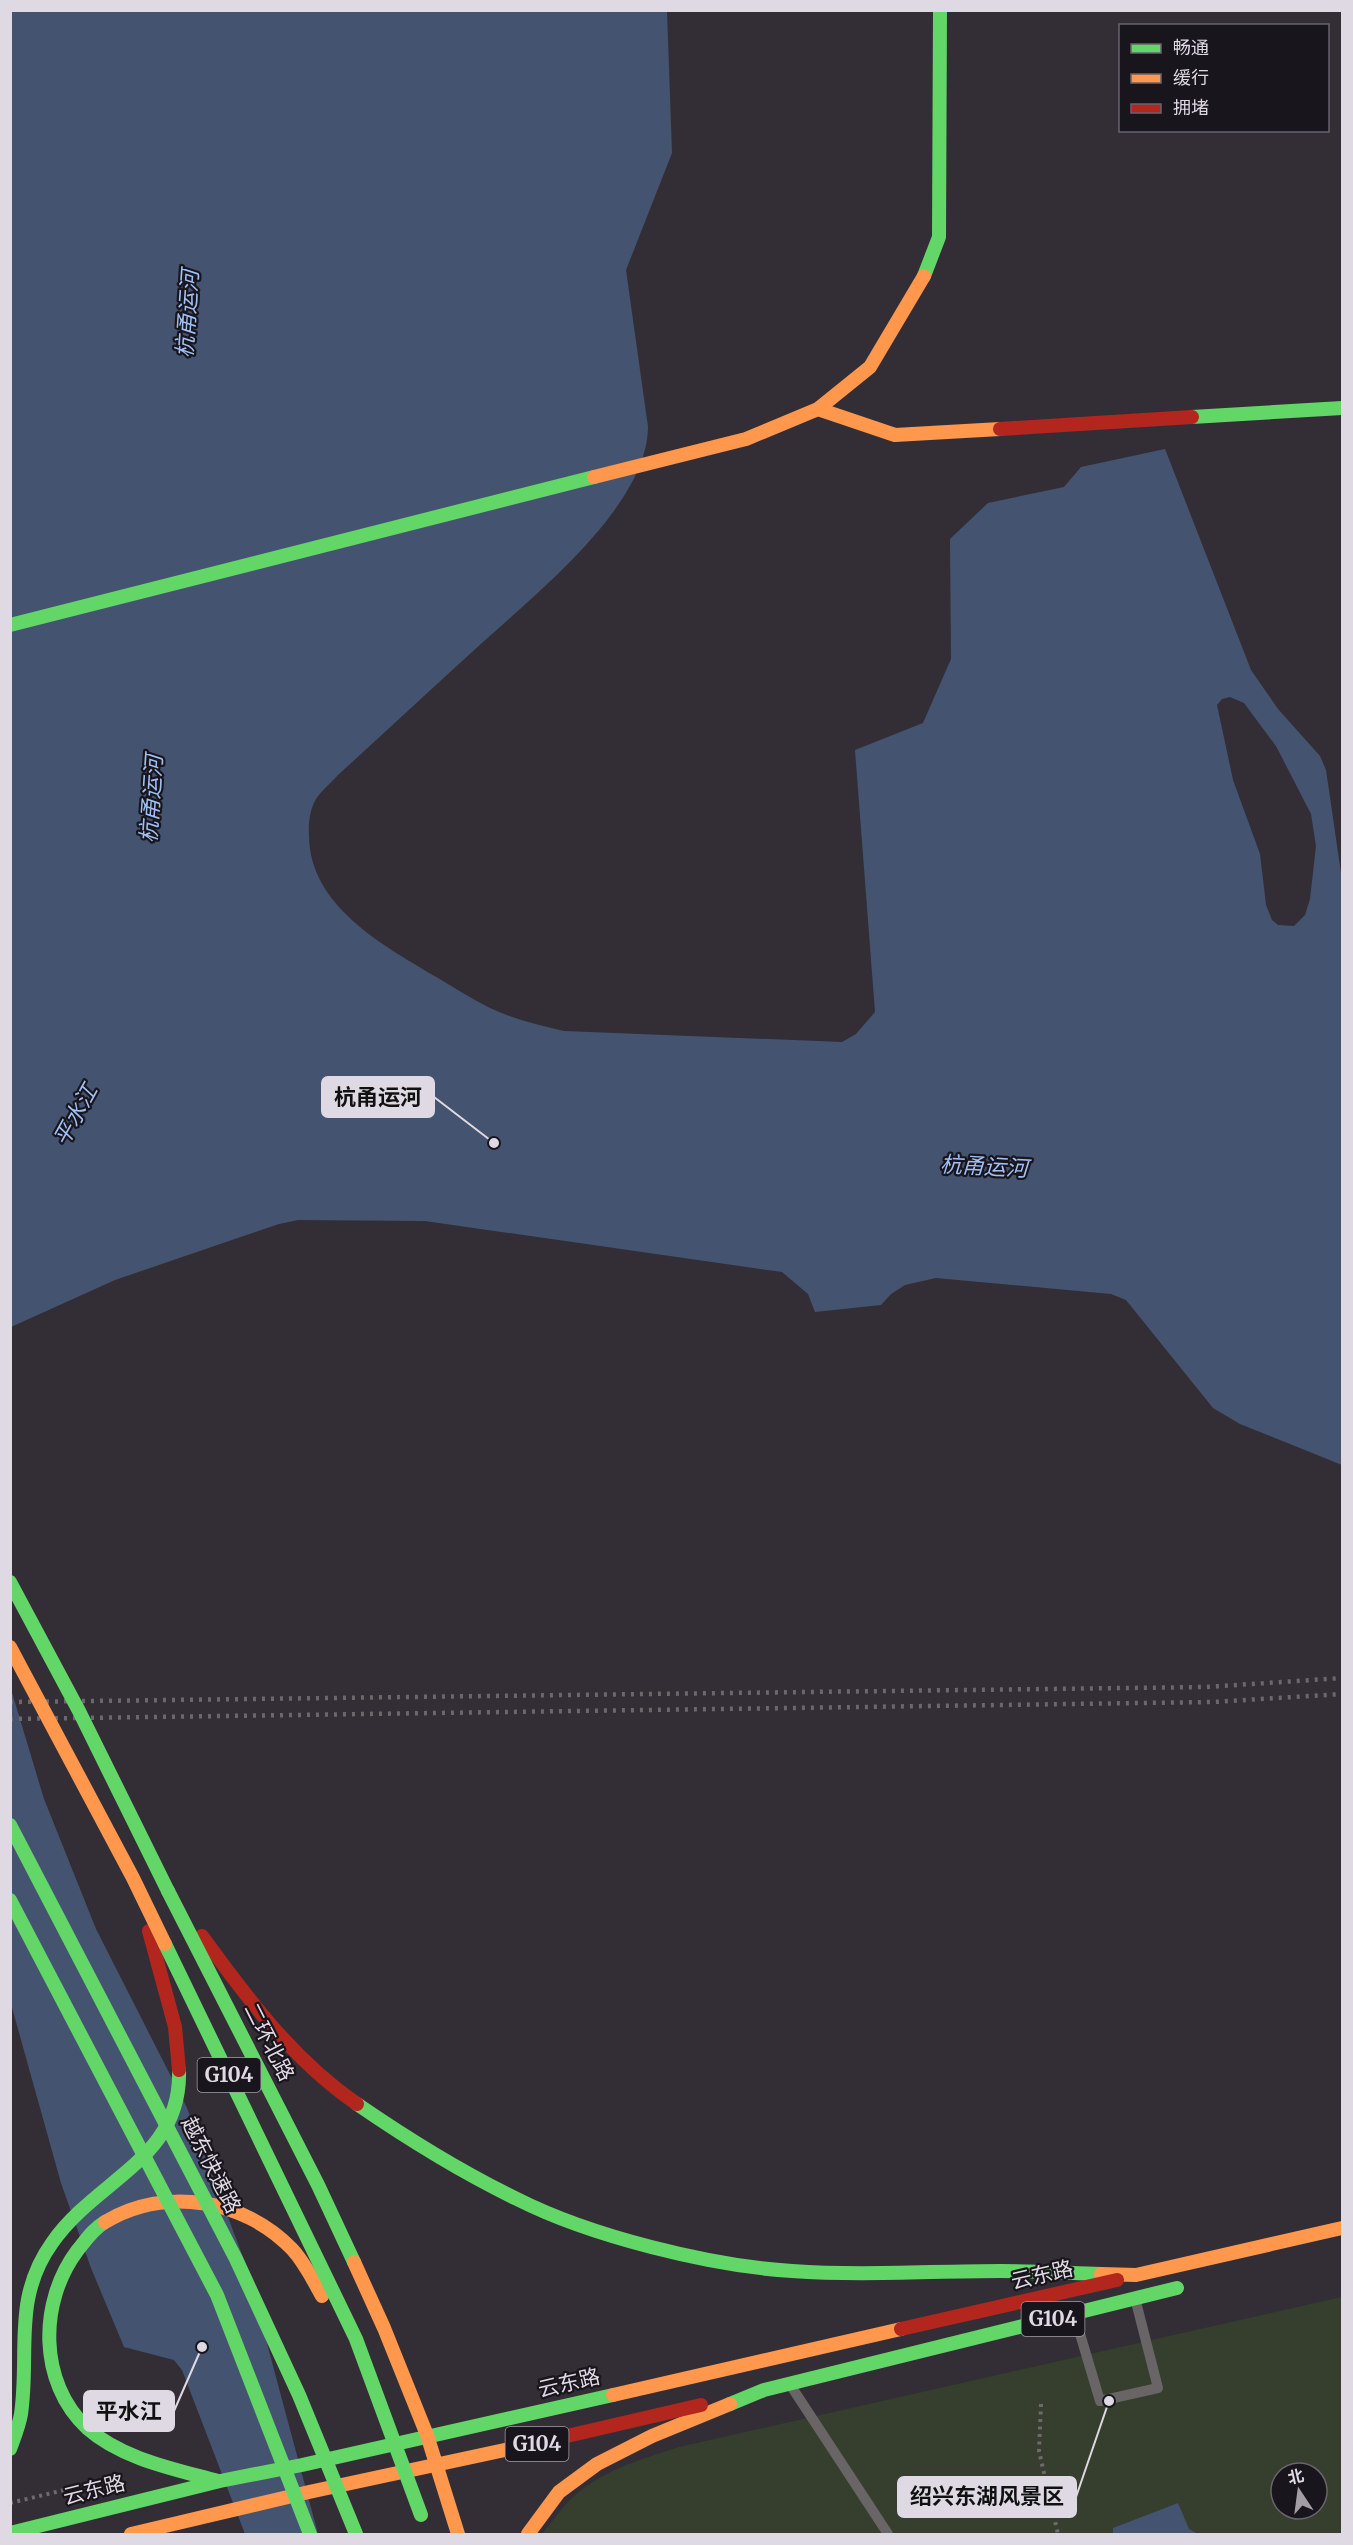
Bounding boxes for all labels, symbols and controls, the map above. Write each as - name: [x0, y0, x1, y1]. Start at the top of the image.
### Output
- legend: [1119, 24, 1329, 132]
- text: 畅通: [1173, 36, 1209, 59]
- text: 缓行: [1173, 66, 1209, 89]
- text: 拥堵: [1173, 96, 1209, 119]
- water label: 杭甬运河: [170, 265, 204, 359]
- water label: 杭甬运河: [134, 750, 168, 844]
- callout: 杭甬运河: [322, 1077, 434, 1117]
- water label: 平水江: [47, 1078, 104, 1151]
- text: 杭甬运河: [334, 1083, 422, 1111]
- water label: 杭甬运河: [939, 1150, 1033, 1182]
- street label: 二环北路: [238, 1998, 301, 2085]
- road number: G104: [198, 2058, 260, 2092]
- street label: 越东快速路: [176, 2112, 247, 2218]
- street label: 云东路: [1008, 2254, 1076, 2295]
- road number: G104: [1022, 2302, 1084, 2336]
- street label: 云东路: [535, 2362, 603, 2403]
- callout: 平水江: [84, 2391, 174, 2431]
- text: 平水江: [96, 2397, 162, 2425]
- road number: G104: [506, 2427, 568, 2461]
- north arrow: [1269, 2461, 1329, 2521]
- text: 北: [1286, 2465, 1306, 2488]
- street label: 云东路: [60, 2469, 128, 2510]
- callout: 绍兴东湖风景区: [898, 2477, 1076, 2517]
- text: 绍兴东湖风景区: [910, 2482, 1064, 2510]

